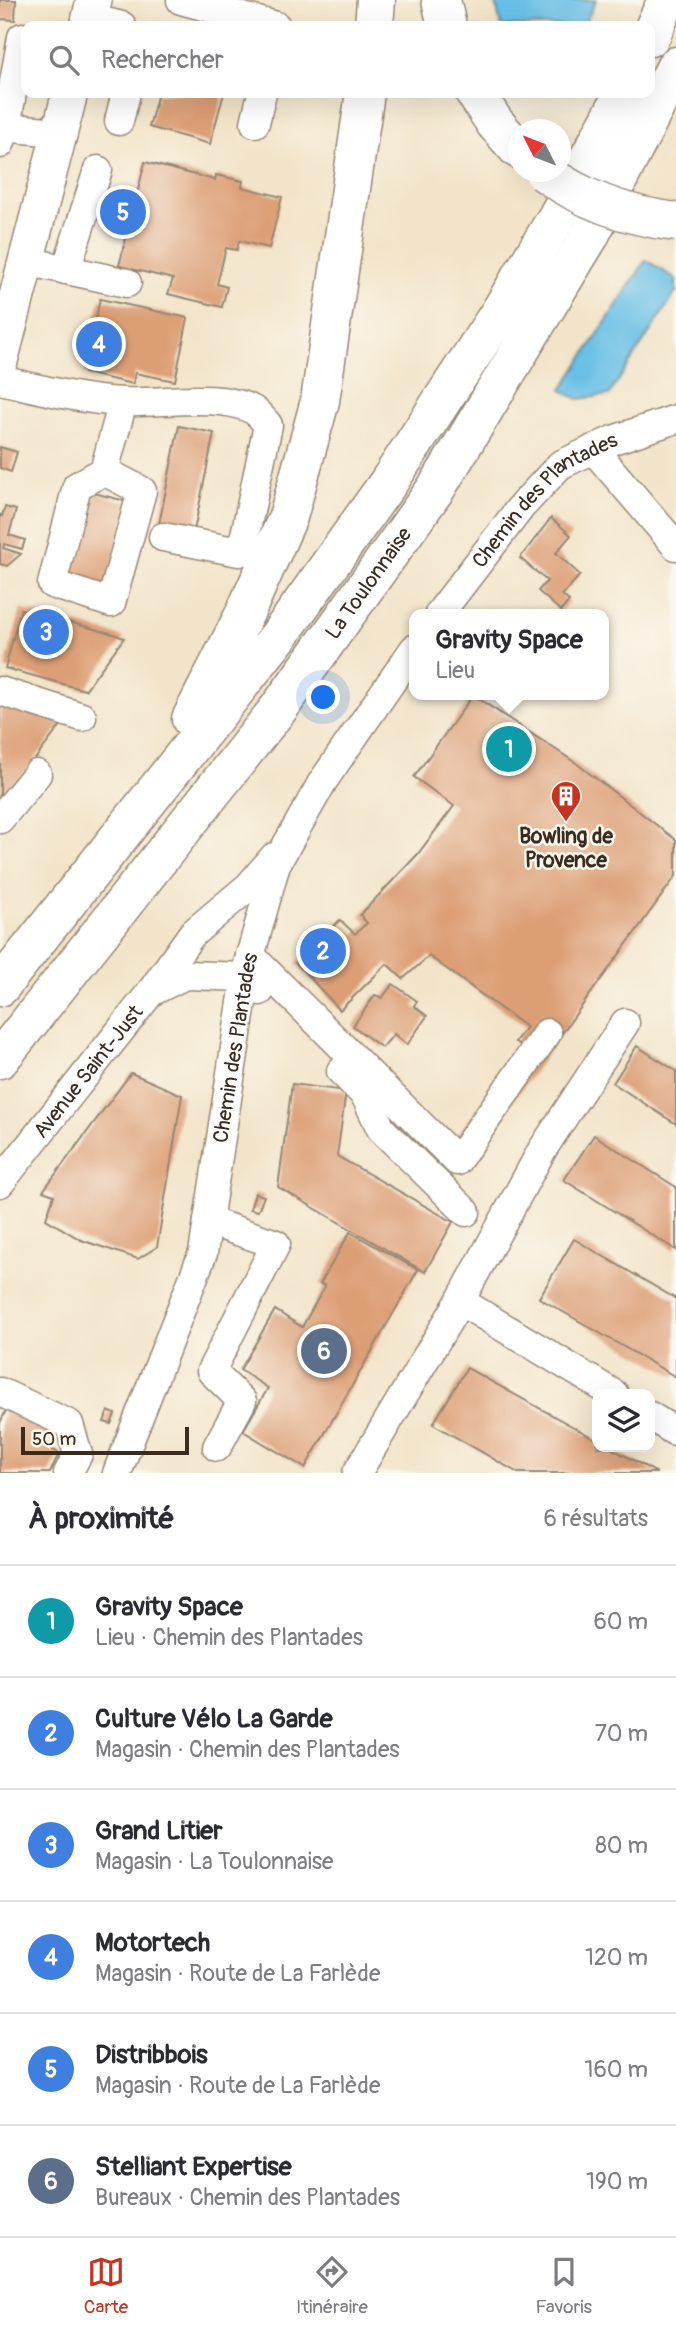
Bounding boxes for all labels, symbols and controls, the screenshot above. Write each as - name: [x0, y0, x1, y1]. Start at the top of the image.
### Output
- search box: [21, 21, 655, 98]
- icon: search: [45, 41, 83, 79]
- text: Rechercher: [101, 44, 224, 76]
- north arrow: [508, 119, 571, 182]
- pin: 5: [100, 186, 146, 238]
- pin: 4: [76, 318, 122, 370]
- street label: Chemin des Plantades: [466, 427, 623, 573]
- street label: La Toulonnaise: [319, 521, 418, 645]
- pin: 3: [23, 606, 69, 658]
- popup: [409, 609, 609, 700]
- text: Gravity Space: [435, 624, 583, 656]
- text: Lieu: [435, 656, 475, 685]
- your location: [306, 680, 340, 714]
- pin: 1: [486, 723, 532, 775]
- building icon: Bowling de Provence: [549, 779, 583, 823]
- place label: Bowling de Provence: [519, 823, 613, 874]
- pin: 2: [300, 925, 346, 977]
- street label: Chemin des Plantades: [207, 949, 265, 1145]
- street label: Avenue Saint-Just: [27, 999, 150, 1144]
- pin: 6: [301, 1325, 347, 1377]
- map controls: [592, 1389, 655, 1452]
- button: layers: [592, 1389, 655, 1452]
- scale bar: [21, 1424, 189, 1456]
- text: 50 m: [32, 1427, 76, 1451]
- text: À proximité: [28, 1500, 174, 1537]
- text: 6 résultats: [543, 1504, 648, 1533]
- text: Gravity Space: [95, 1591, 243, 1623]
- text: 1: [47, 1607, 56, 1636]
- text: 60 m: [593, 1607, 648, 1636]
- text: Lieu · Chemin des Plantades: [95, 1623, 363, 1652]
- text: Culture Vélo La Garde: [95, 1703, 333, 1735]
- text: 2: [45, 1719, 57, 1748]
- text: 70 m: [595, 1719, 648, 1748]
- text: Magasin · Chemin des Plantades: [95, 1735, 400, 1764]
- text: Grand Litier: [95, 1815, 222, 1847]
- text: 3: [45, 1831, 57, 1860]
- text: 80 m: [595, 1831, 648, 1860]
- text: Magasin · La Toulonnaise: [95, 1847, 333, 1876]
- text: Motortech: [95, 1927, 210, 1959]
- text: 4: [44, 1943, 58, 1972]
- text: 120 m: [585, 1943, 648, 1972]
- text: Magasin · Route de La Farlède: [95, 1959, 380, 1988]
- text: Distribbois: [95, 2039, 208, 2071]
- text: 5: [45, 2055, 57, 2084]
- text: 160 m: [584, 2055, 648, 2084]
- text: Magasin · Route de La Farlède: [95, 2071, 380, 2100]
- text: Stelliant Expertise: [95, 2151, 291, 2183]
- text: 6: [44, 2167, 58, 2196]
- text: 190 m: [586, 2167, 648, 2196]
- text: Bureaux · Chemin des Plantades: [95, 2183, 400, 2212]
- tab: Carte: [84, 2253, 128, 2319]
- tab: Itinéraire: [296, 2253, 368, 2319]
- tab: Favoris: [536, 2253, 592, 2319]

